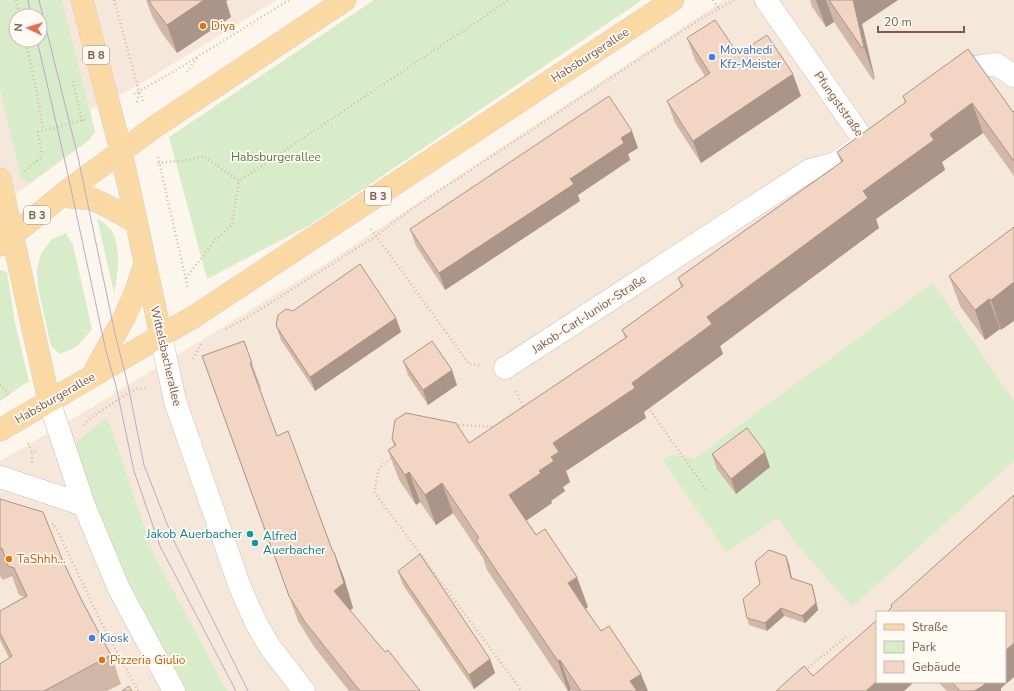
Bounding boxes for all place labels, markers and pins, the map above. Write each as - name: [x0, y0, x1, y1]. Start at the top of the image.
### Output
- place label: Diya: [211, 18, 235, 34]
- marker: Diya: [198, 21, 208, 31]
- place label: Movahedi Kfz-Meister: [720, 42, 782, 72]
- marker: Movahedi Kfz-Meister: [707, 52, 717, 62]
- place label: Jakob Auerbacher: [146, 526, 243, 542]
- place label: Alfred Auerbacher: [263, 528, 326, 558]
- marker: Jakob Auerbacher: [245, 529, 255, 539]
- marker: Alfred Auerbacher: [250, 538, 260, 548]
- place label: TaShhh...: [17, 551, 66, 567]
- marker: TaShhh...: [4, 554, 14, 564]
- place label: Kiosk: [100, 630, 130, 646]
- marker: Kiosk: [87, 633, 97, 643]
- place label: Pizzeria Giulio: [110, 652, 186, 668]
- marker: Pizzeria Giulio: [97, 655, 107, 665]

